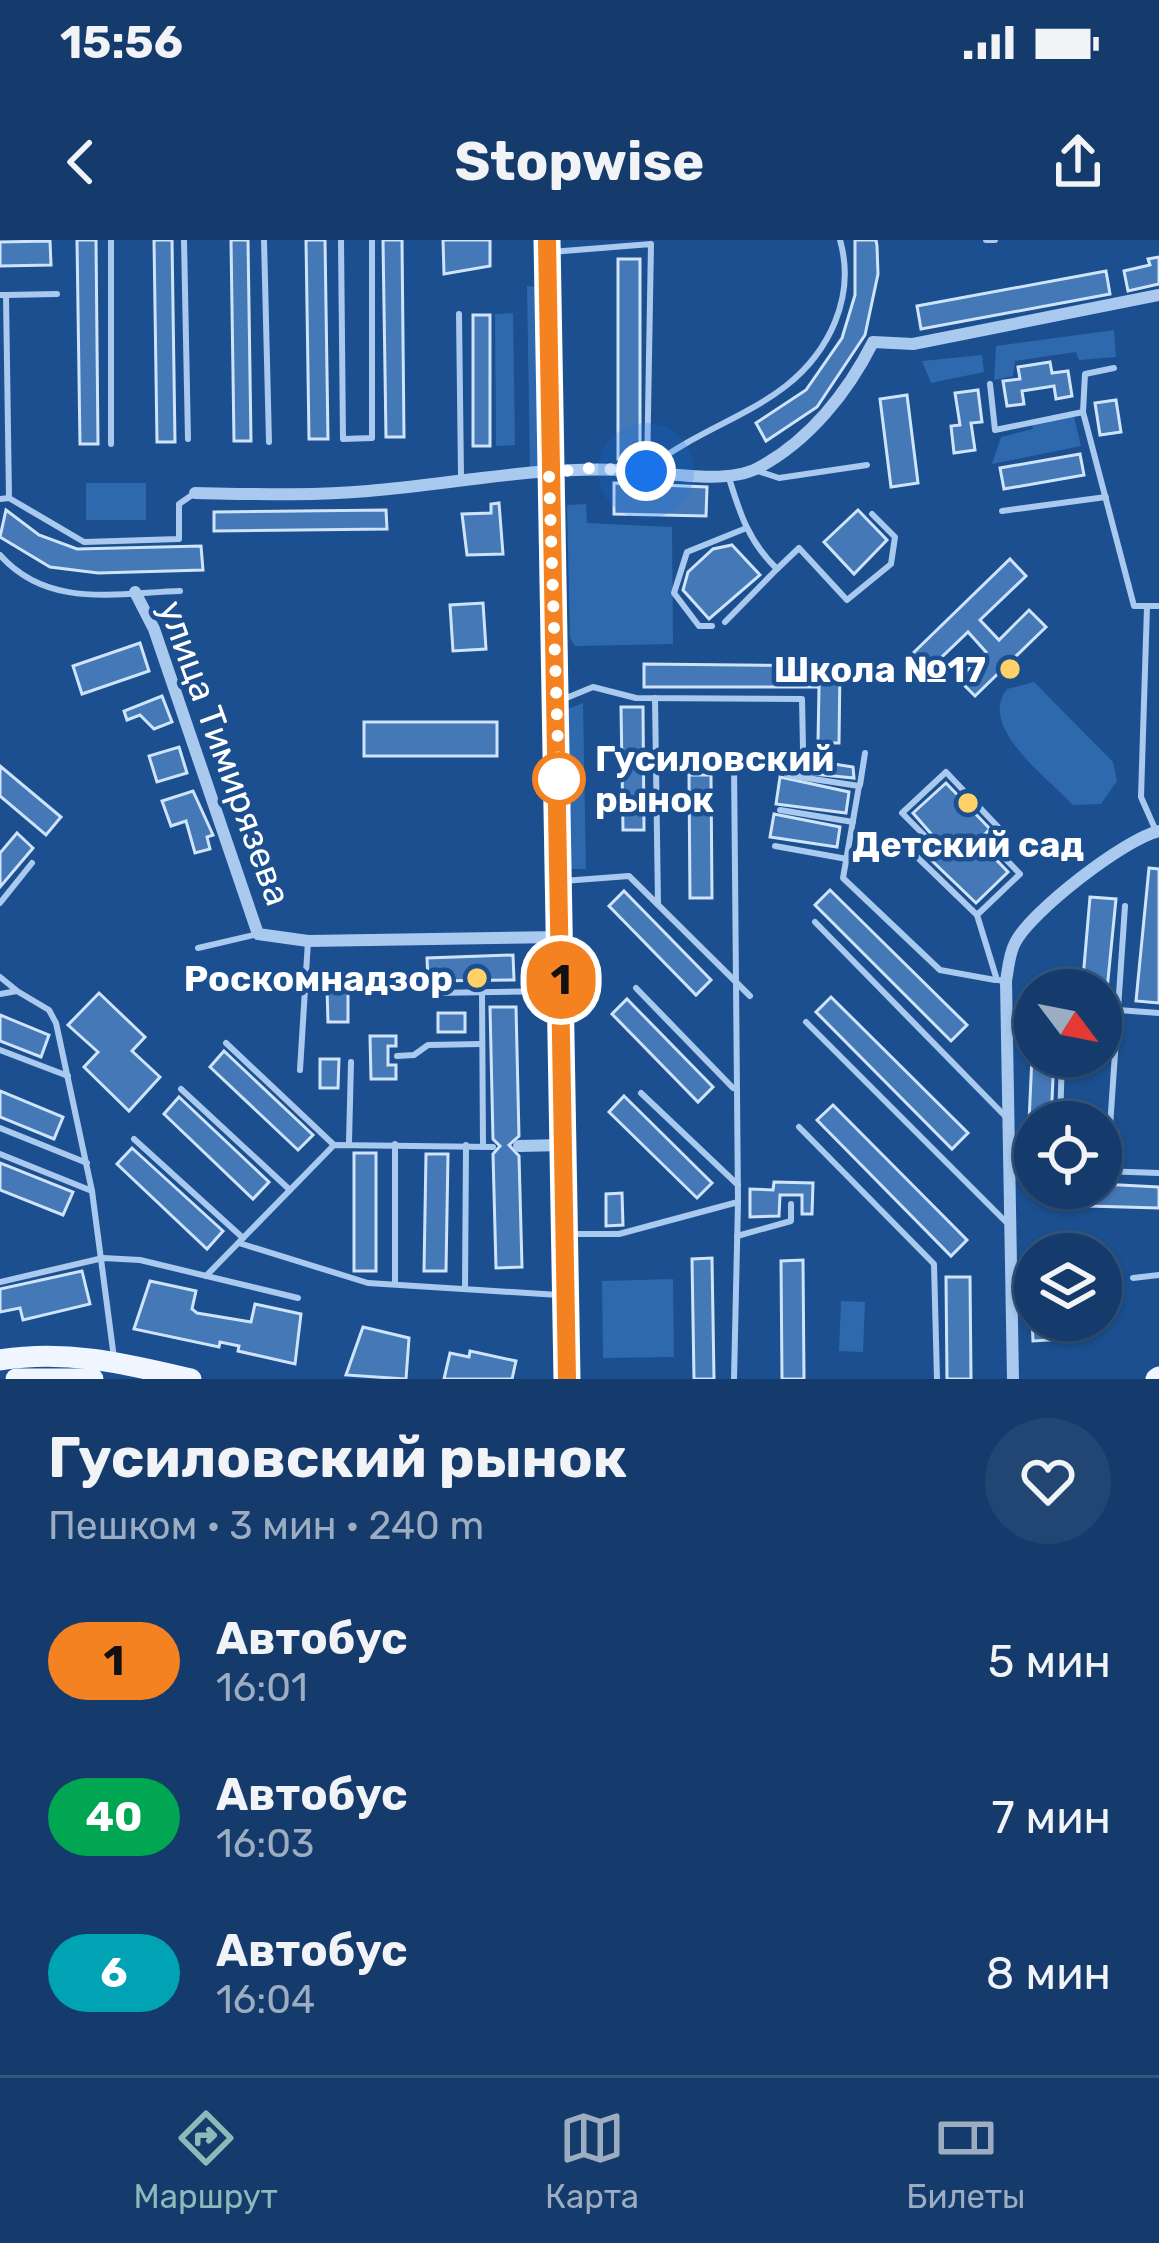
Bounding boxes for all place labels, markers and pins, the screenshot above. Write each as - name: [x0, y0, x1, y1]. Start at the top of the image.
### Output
- place label: Школа №17: [774, 648, 986, 691]
- marker: Школа №17: [997, 656, 1023, 682]
- place label: Гусиловский рынок: [595, 737, 834, 821]
- marker: Гусиловский рынок: [534, 754, 584, 804]
- marker: Детский сад: [955, 790, 981, 816]
- place label: Детский сад: [852, 823, 1084, 866]
- place label: Роскомнадзор: [184, 957, 453, 1000]
- marker: Роскомнадзор: [464, 965, 490, 991]

